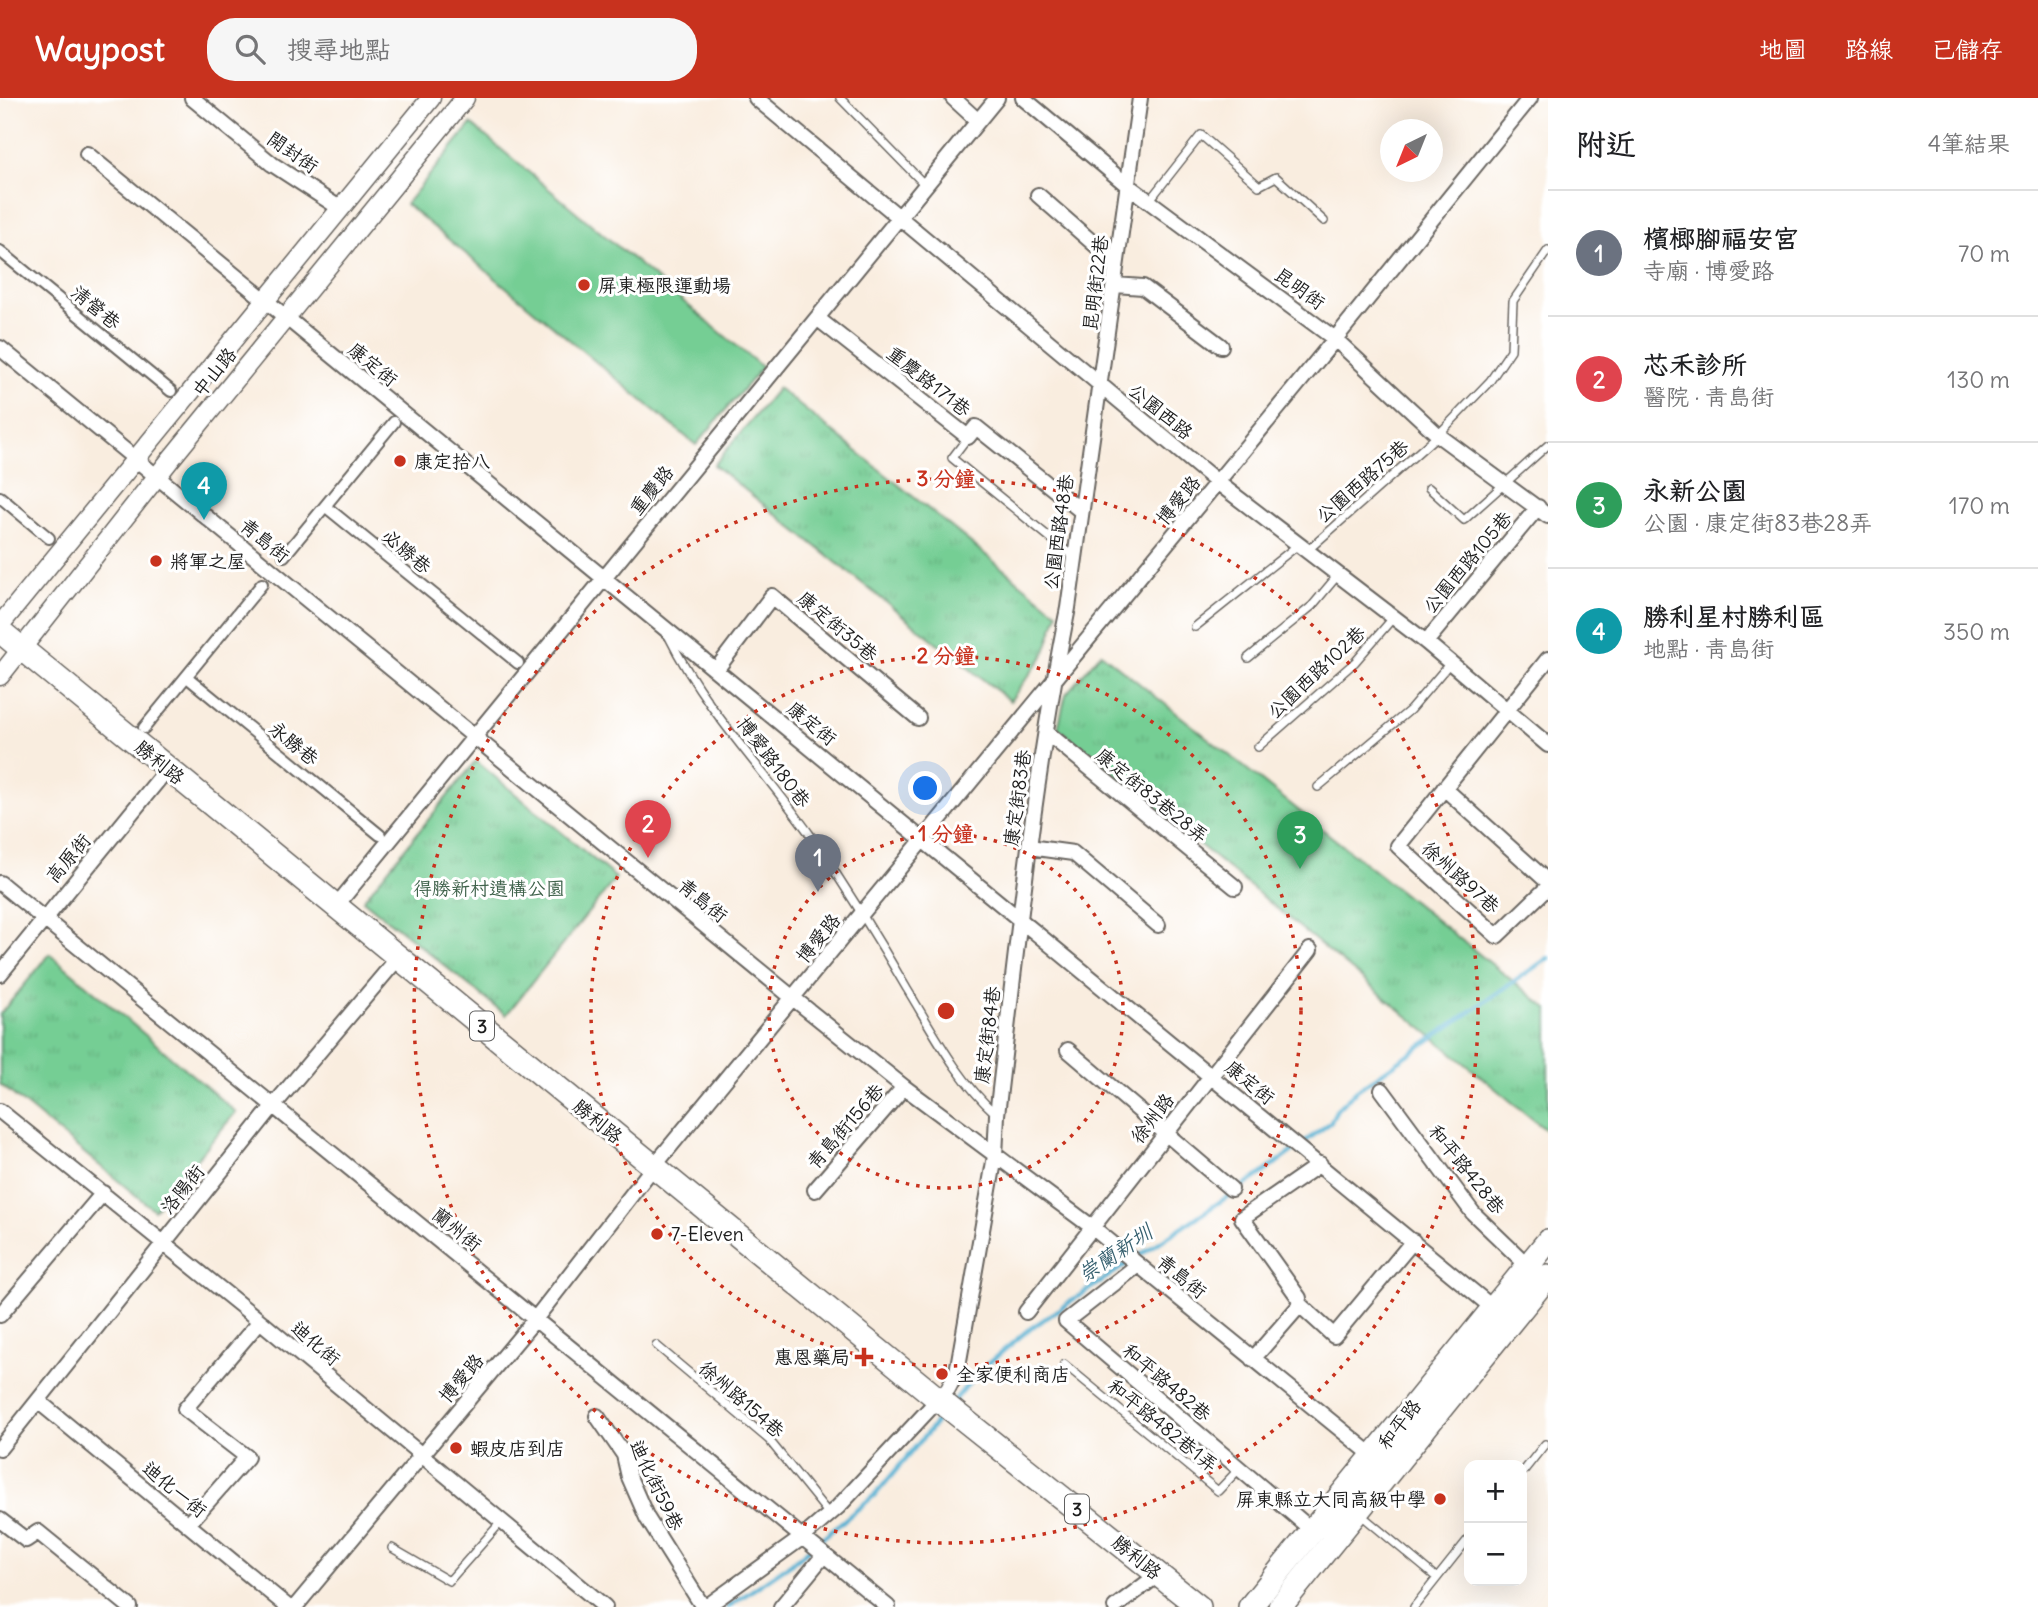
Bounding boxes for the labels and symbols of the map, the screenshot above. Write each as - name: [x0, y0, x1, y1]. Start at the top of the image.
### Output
- north arrow: [1380, 119, 1443, 182]
- street label: 開封街: [263, 126, 323, 178]
- street label: 昆明街22巷: [1077, 233, 1113, 333]
- street label: 昆明街: [1270, 262, 1330, 314]
- place label: 屏東極限運動場: [598, 273, 731, 297]
- marker: 屏東極限運動場: [576, 277, 592, 293]
- street label: 清營巷: [66, 280, 126, 334]
- street label: 康定街: [343, 337, 403, 391]
- street label: 重慶路171巷: [882, 341, 976, 421]
- street label: 中山路: [187, 342, 241, 402]
- street label: 公園西路: [1124, 378, 1198, 444]
- street label: 公園西路75巷: [1311, 434, 1413, 528]
- place label: 康定拾八: [414, 449, 490, 473]
- marker: 康定拾八: [392, 453, 408, 469]
- street label: 重慶路: [624, 460, 678, 520]
- pin: 4: [181, 462, 227, 520]
- text: 3 分鐘: [917, 465, 975, 492]
- street label: 博愛路: [1151, 470, 1205, 530]
- street label: 公園西路48巷: [1038, 472, 1078, 592]
- street label: 公園西路105巷: [1417, 506, 1517, 618]
- street label: 青島街: [235, 513, 295, 567]
- street label: 必勝巷: [377, 523, 437, 579]
- place label: 將軍之屋: [170, 549, 246, 573]
- marker: 將軍之屋: [148, 553, 164, 569]
- street label: 康定街35巷: [793, 585, 883, 667]
- street label: 公園西路102巷: [1262, 620, 1370, 724]
- text: 2 分鐘: [917, 642, 975, 669]
- street label: 康定街: [782, 696, 842, 750]
- street label: 博愛路180巷: [732, 712, 816, 812]
- street label: 永勝巷: [264, 716, 324, 770]
- street label: 勝利路: [130, 735, 190, 789]
- street label: 康定街83巷28弄: [1091, 742, 1213, 848]
- street label: 康定街83巷: [998, 748, 1036, 848]
- your location: [908, 771, 942, 805]
- pin: 2: [625, 800, 671, 858]
- pin: 3: [1277, 811, 1323, 869]
- text: 1 分鐘: [918, 820, 974, 847]
- street label: 高原街: [40, 828, 96, 888]
- pin: 1: [795, 834, 841, 892]
- street label: 徐州路97巷: [1417, 836, 1505, 918]
- street label: 青島街: [673, 873, 733, 927]
- park label: 得勝新村遺構公園: [413, 876, 565, 900]
- street label: 博愛路: [791, 908, 845, 968]
- street label: 康定街84巷: [969, 985, 1005, 1085]
- centre of rings: [934, 999, 958, 1023]
- road number: 3: [470, 1012, 494, 1041]
- street label: 康定街: [1220, 1055, 1280, 1109]
- street label: 青島街156巷: [801, 1078, 889, 1174]
- street label: 徐州路: [1125, 1088, 1179, 1148]
- street label: 勝利路: [568, 1094, 628, 1148]
- street label: 和平路428巷: [1424, 1119, 1510, 1219]
- street label: 洛陽街: [155, 1159, 209, 1219]
- street label: 蘭州街: [427, 1202, 487, 1256]
- water label: 崇蘭新圳: [1073, 1217, 1159, 1288]
- place label: 7-Eleven: [671, 1222, 744, 1246]
- marker: 7-Eleven: [649, 1226, 665, 1242]
- street label: 青島街: [1152, 1249, 1212, 1303]
- street label: 迪化街: [286, 1315, 346, 1371]
- street label: 和平路482巷: [1118, 1338, 1216, 1426]
- place label: 惠恩藥局: [774, 1345, 850, 1369]
- street label: 博愛路: [433, 1348, 489, 1408]
- marker: 惠恩藥局: [856, 1349, 872, 1365]
- street label: 徐州路154巷: [694, 1355, 790, 1443]
- place label: 全家便利商店: [956, 1362, 1070, 1386]
- marker: 全家便利商店: [934, 1366, 950, 1382]
- street label: 和平路482巷1弄: [1103, 1373, 1223, 1477]
- street label: 和平路: [1372, 1394, 1426, 1454]
- place label: 蝦皮店到店: [470, 1436, 565, 1460]
- street label: 迪化街59巷: [625, 1436, 689, 1534]
- marker: 蝦皮店到店: [448, 1440, 464, 1456]
- street label: 迪化一街: [138, 1456, 212, 1522]
- place label: 屏東縣立大同高級中學: [1236, 1487, 1426, 1511]
- marker: 屏東縣立大同高級中學: [1432, 1491, 1448, 1507]
- road number: 3: [1065, 1494, 1089, 1524]
- street label: 勝利路: [1107, 1530, 1167, 1584]

